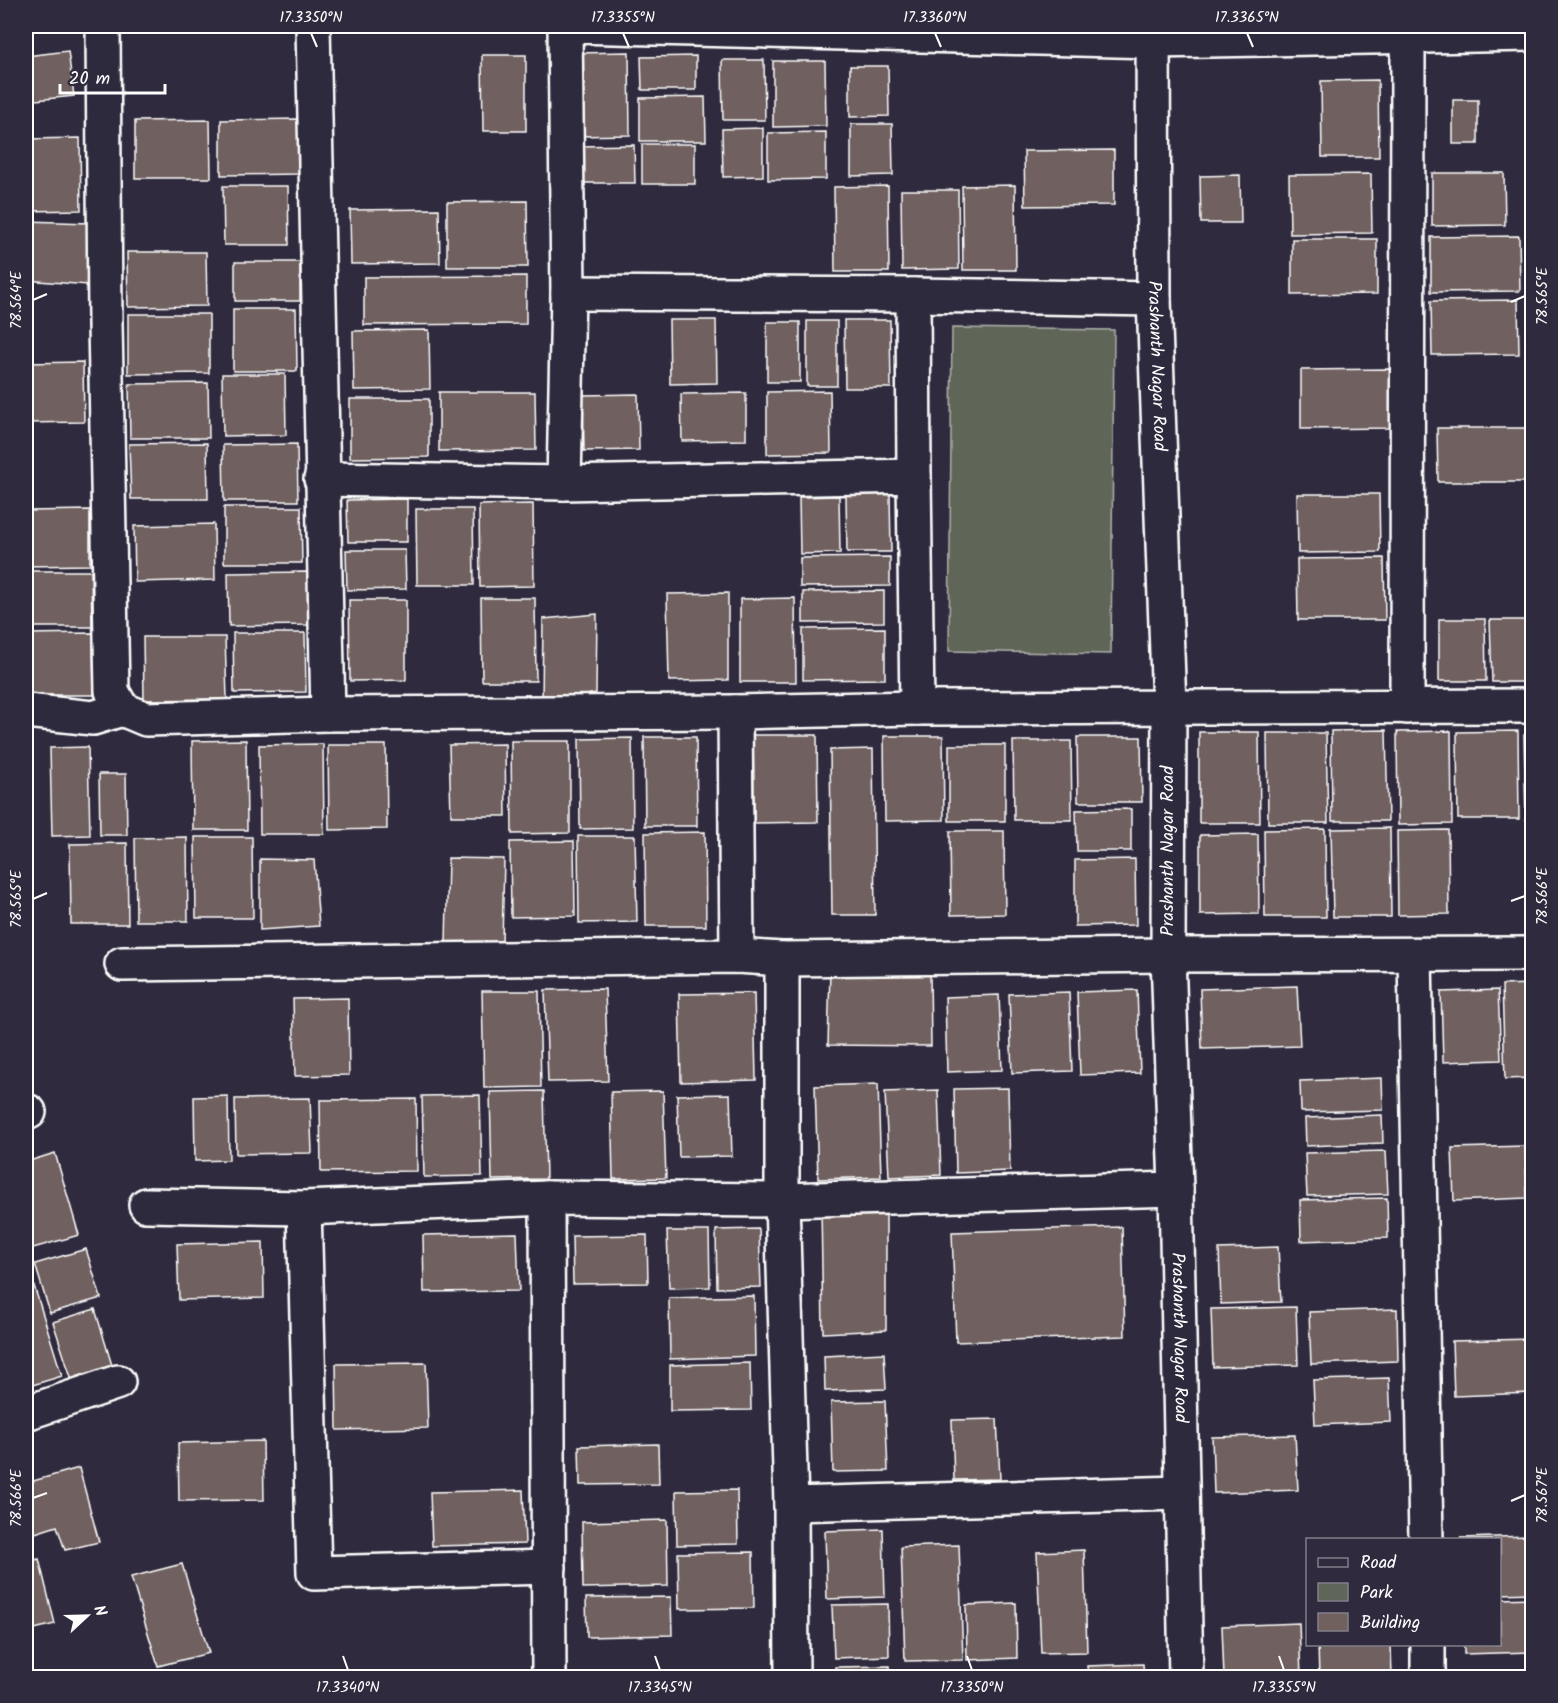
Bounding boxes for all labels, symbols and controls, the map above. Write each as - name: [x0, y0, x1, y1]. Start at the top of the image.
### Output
- text: 17.3350°N: [279, 6, 343, 30]
- text: 17.3355°N: [591, 6, 655, 30]
- text: 17.3360°N: [903, 6, 967, 30]
- text: 17.3365°N: [1215, 6, 1279, 30]
- scale bar: [60, 57, 165, 95]
- text: 20 m: [69, 65, 110, 94]
- text: 78.565°E: [1531, 266, 1555, 325]
- text: 78.564°E: [5, 270, 29, 329]
- street label: Prashanth Nagar Road: [1139, 281, 1174, 453]
- street label: Prashanth Nagar Road: [1154, 765, 1183, 936]
- text: 78.566°E: [1531, 866, 1555, 925]
- text: 78.565°E: [5, 869, 29, 928]
- street label: Prashanth Nagar Road: [1163, 1252, 1195, 1424]
- text: 78.567°E: [1531, 1465, 1555, 1523]
- text: 78.566°E: [5, 1468, 29, 1527]
- legend: [1306, 1538, 1501, 1646]
- text: Road: [1360, 1549, 1397, 1578]
- text: Park: [1360, 1579, 1393, 1608]
- north arrow: [57, 1586, 117, 1646]
- text: N: [86, 1602, 113, 1620]
- text: Building: [1360, 1609, 1420, 1638]
- text: 17.3340°N: [316, 1676, 380, 1700]
- text: 17.3345°N: [628, 1676, 692, 1700]
- text: 17.3350°N: [940, 1676, 1004, 1700]
- text: 17.3355°N: [1252, 1676, 1316, 1700]

